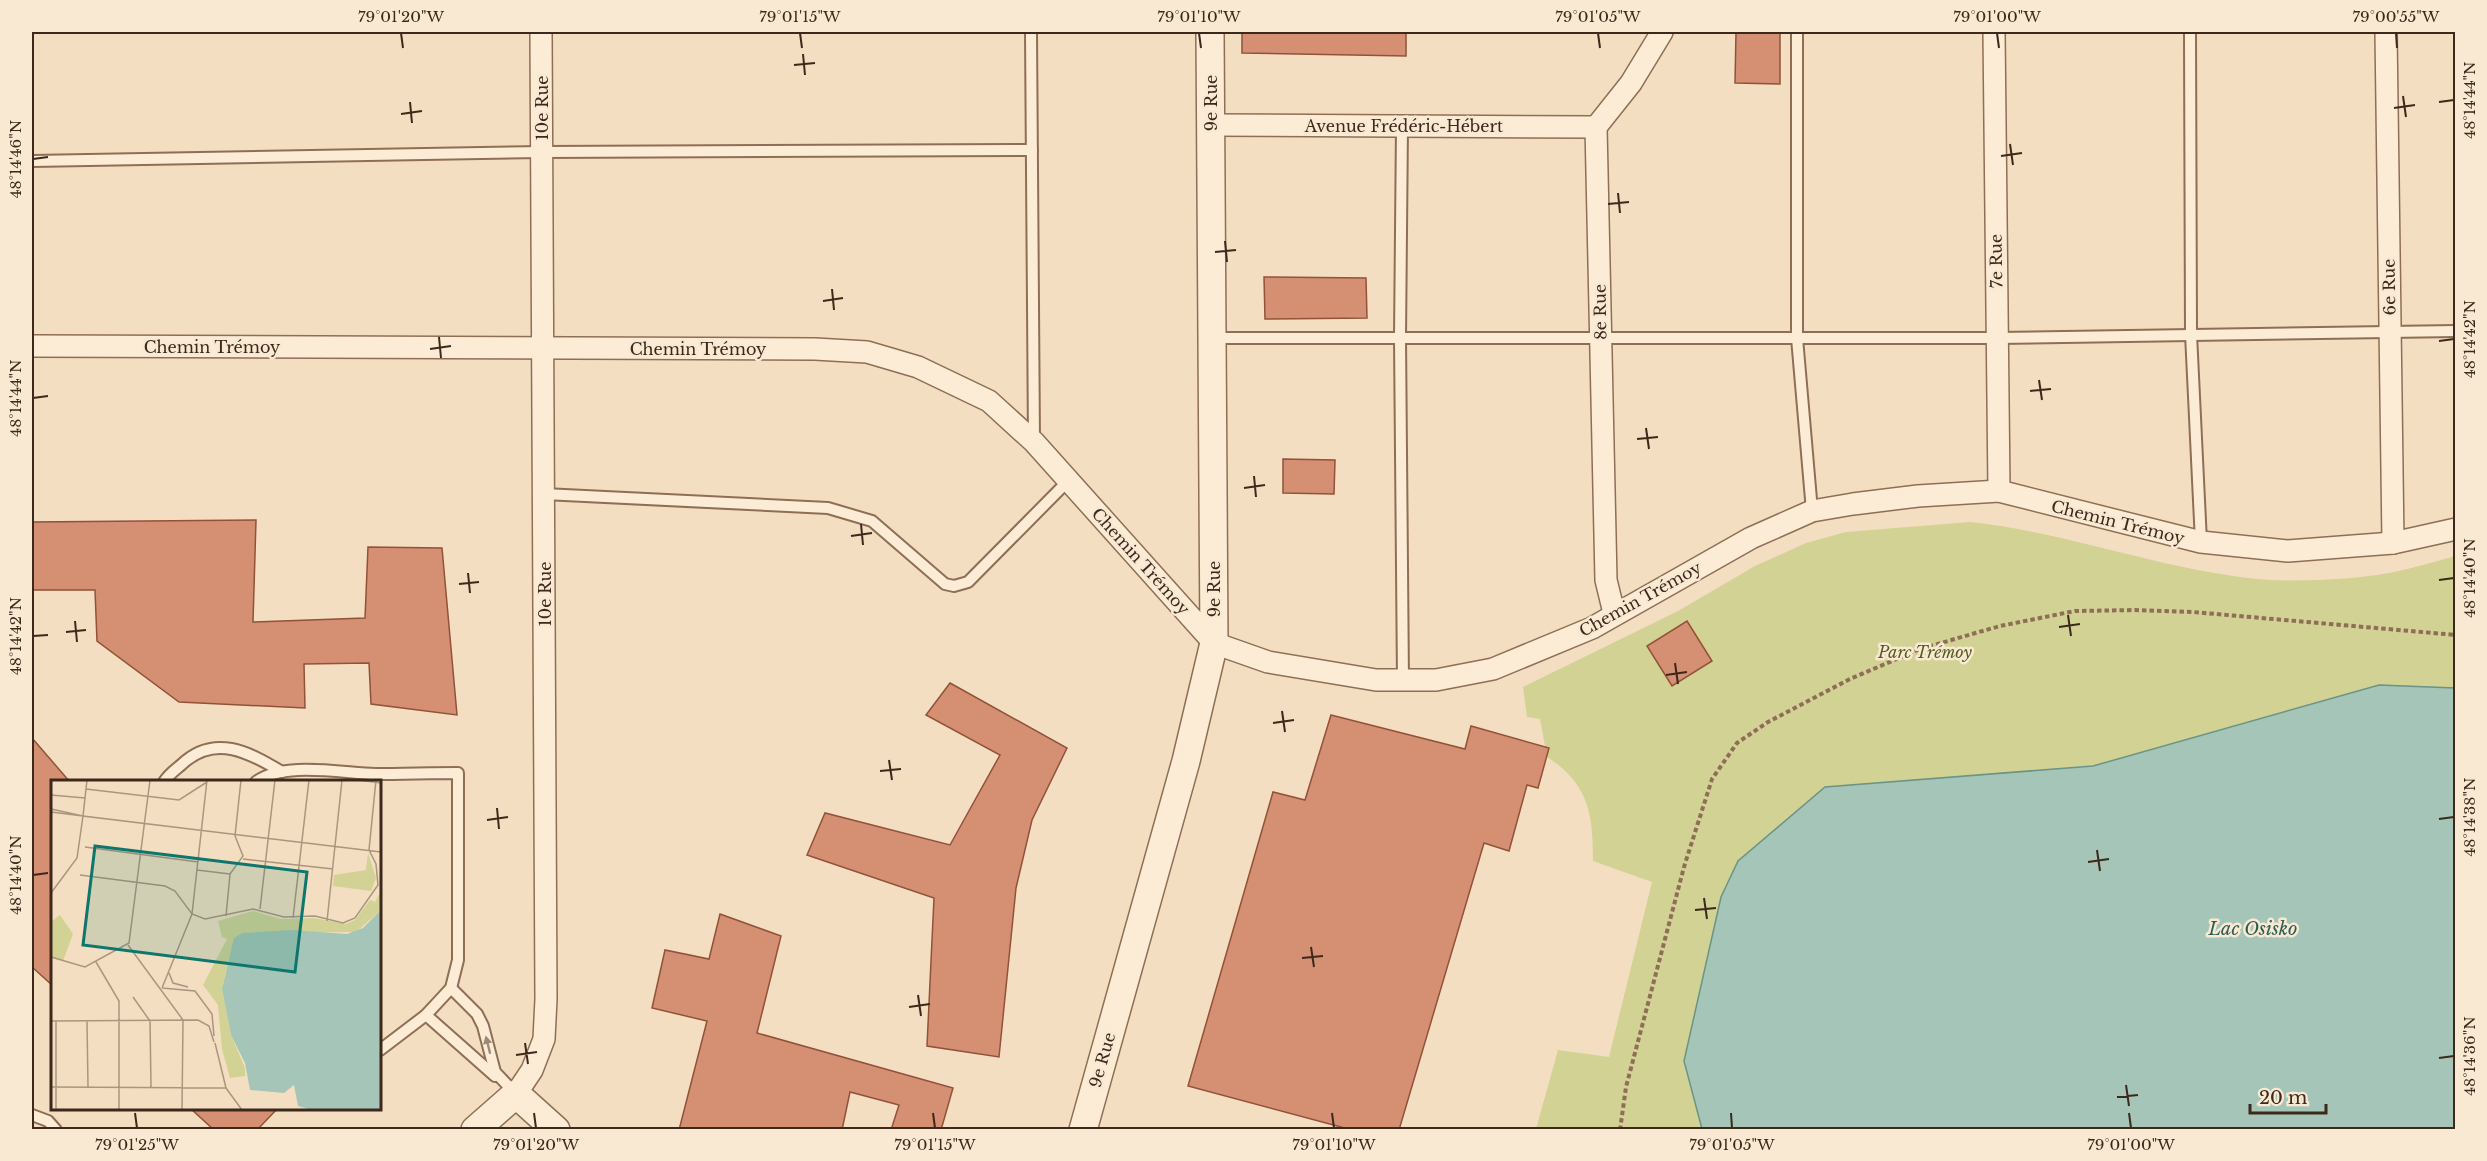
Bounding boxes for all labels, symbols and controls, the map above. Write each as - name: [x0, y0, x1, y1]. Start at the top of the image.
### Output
- text: 79°01'20"W: [358, 7, 444, 26]
- text: 79°01'15"W: [759, 7, 841, 26]
- text: 79°01'10"W: [1157, 7, 1241, 26]
- text: 79°01'05"W: [1555, 7, 1641, 26]
- text: 79°01'00"W: [1953, 7, 2041, 26]
- text: 79°00'55"W: [2353, 7, 2440, 26]
- text: 48°14'44"N: [2460, 61, 2479, 139]
- street label: 9e Rue: [1201, 75, 1221, 131]
- street label: 10e Rue: [532, 76, 552, 140]
- street label: Avenue Frédéric-Hébert: [1304, 116, 1503, 136]
- text: 48°14'46"N: [6, 120, 25, 198]
- street label: 7e Rue: [1986, 234, 2006, 288]
- street label: 6e Rue: [2379, 259, 2399, 315]
- street label: 8e Rue: [1590, 284, 1610, 340]
- text: 48°14'42"N: [2460, 300, 2479, 378]
- street label: Chemin Trémoy: [144, 337, 281, 357]
- street label: Chemin Trémoy: [630, 339, 767, 359]
- text: 48°14'44"N: [6, 359, 25, 437]
- street label: Chemin Trémoy: [2049, 496, 2187, 548]
- street label: Chemin Trémoy: [1088, 504, 1195, 619]
- text: 48°14'40"N: [2460, 538, 2479, 618]
- street label: Chemin Trémoy: [1575, 557, 1705, 641]
- street label: 9e Rue: [1204, 561, 1224, 617]
- street label: 10e Rue: [535, 562, 555, 626]
- text: 48°14'42"N: [6, 597, 25, 675]
- park label: Parc Trémoy: [1877, 642, 1973, 662]
- text: 48°14'38"N: [2460, 778, 2479, 856]
- inset map: [51, 780, 381, 1110]
- text: 48°14'40"N: [6, 835, 25, 915]
- water label: Lac Osisko: [2207, 918, 2298, 940]
- text: 48°14'36"N: [2460, 1016, 2479, 1096]
- street label: 9e Rue: [1085, 1030, 1119, 1090]
- one-way arrow: [482, 1036, 492, 1054]
- scale bar: [2250, 1077, 2326, 1115]
- text: 20 m: [2259, 1087, 2307, 1109]
- text: 79°01'25"W: [95, 1135, 179, 1154]
- text: 79°01'20"W: [493, 1135, 579, 1154]
- text: 79°01'15"W: [894, 1135, 976, 1154]
- text: 79°01'10"W: [1292, 1135, 1376, 1154]
- text: 79°01'05"W: [1689, 1135, 1775, 1154]
- text: 79°01'00"W: [2087, 1135, 2175, 1154]

